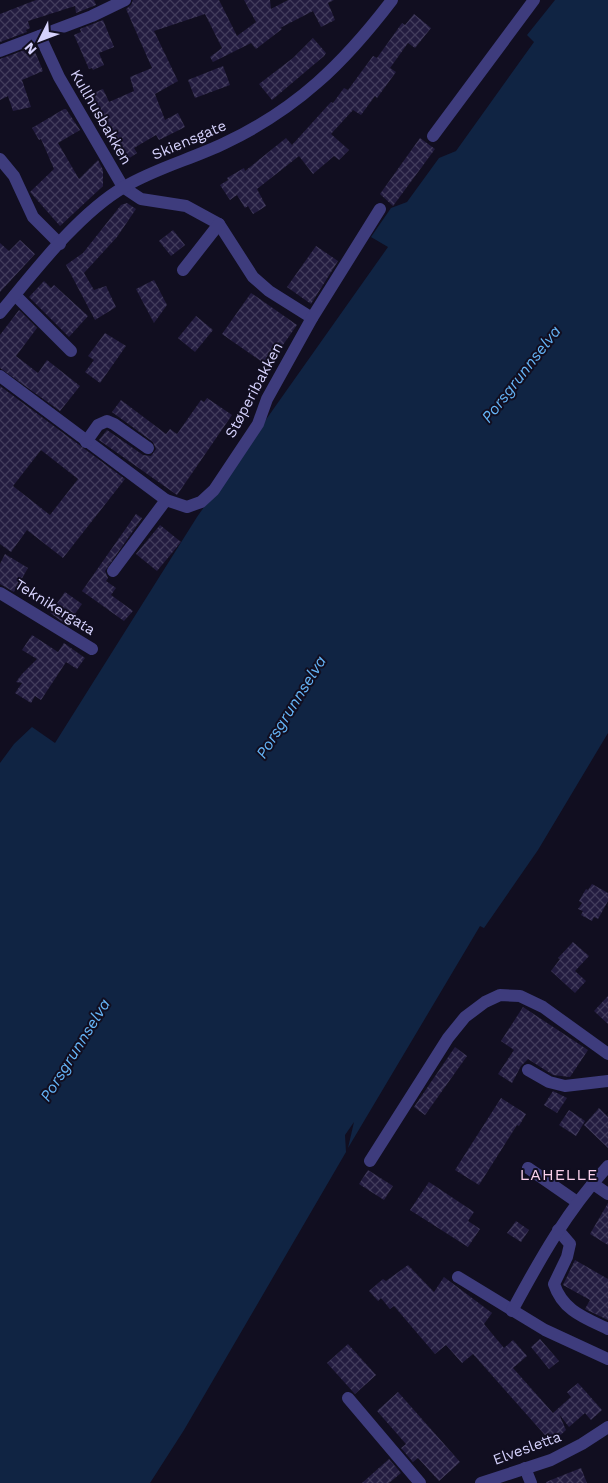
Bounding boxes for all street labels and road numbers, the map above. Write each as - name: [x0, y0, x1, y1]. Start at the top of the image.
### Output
- street label: Kullhusbakken: [66, 66, 136, 168]
- street label: Skiensgate: [149, 116, 229, 164]
- street label: Støperibakken: [221, 339, 287, 441]
- street label: Teknikergata: [11, 575, 99, 639]
- street label: Elvesletta: [490, 1427, 564, 1469]

